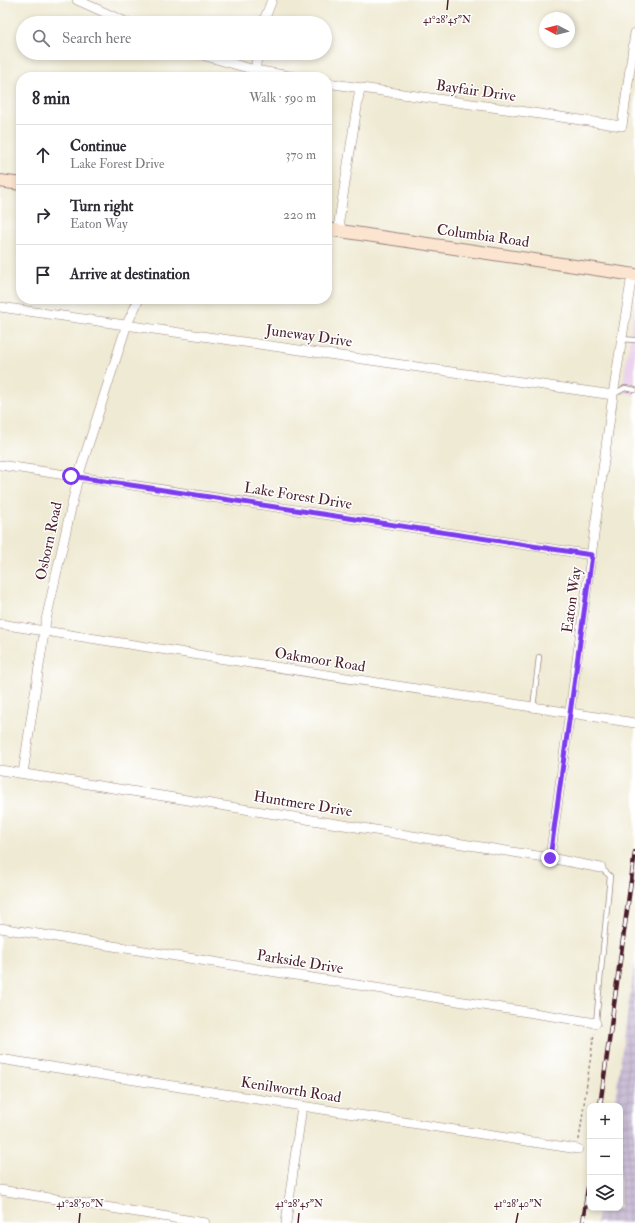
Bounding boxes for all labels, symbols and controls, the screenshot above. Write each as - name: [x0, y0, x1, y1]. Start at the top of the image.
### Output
- north arrow: [539, 12, 575, 48]
- text: 41°28'45"N: [423, 14, 471, 26]
- search box: [16, 16, 332, 60]
- icon: search: [30, 27, 52, 49]
- text: Search here: [62, 29, 131, 48]
- street label: Bayfair Drive: [435, 76, 517, 106]
- text: 8 min: [32, 88, 70, 109]
- text: Walk · 590 m: [249, 90, 316, 106]
- text: Continue: [70, 137, 126, 156]
- icon: ahead: [32, 144, 54, 166]
- text: 370 m: [286, 147, 316, 163]
- text: Lake Forest Drive: [70, 156, 164, 172]
- text: Turn right: [70, 197, 133, 216]
- icon: right: [32, 204, 54, 226]
- text: 220 m: [283, 207, 316, 223]
- text: Eaton Way: [70, 216, 128, 232]
- street label: Columbia Road: [436, 220, 531, 252]
- icon: arrive: [32, 264, 54, 286]
- text: Arrive at destination: [70, 265, 190, 284]
- street label: Juneway Drive: [264, 320, 353, 352]
- route start: [62, 467, 80, 485]
- street label: Lake Forest Drive: [243, 478, 353, 514]
- street label: Osborn Road: [31, 499, 67, 582]
- street label: Eaton Way: [558, 565, 586, 634]
- street label: Oakmoor Road: [273, 643, 367, 677]
- street label: Huntmere Drive: [252, 787, 354, 821]
- route end: [541, 849, 559, 867]
- street label: Parkside Drive: [255, 946, 345, 978]
- street label: Kenilworth Road: [240, 1073, 343, 1107]
- map controls: [587, 1103, 623, 1211]
- button: +: [587, 1103, 623, 1139]
- button: −: [587, 1139, 623, 1175]
- button: layers: [587, 1175, 623, 1211]
- text: 41°28'50"N: [56, 1198, 104, 1210]
- text: 41°28'45"N: [275, 1198, 323, 1210]
- text: 41°28'40"N: [494, 1198, 542, 1210]

